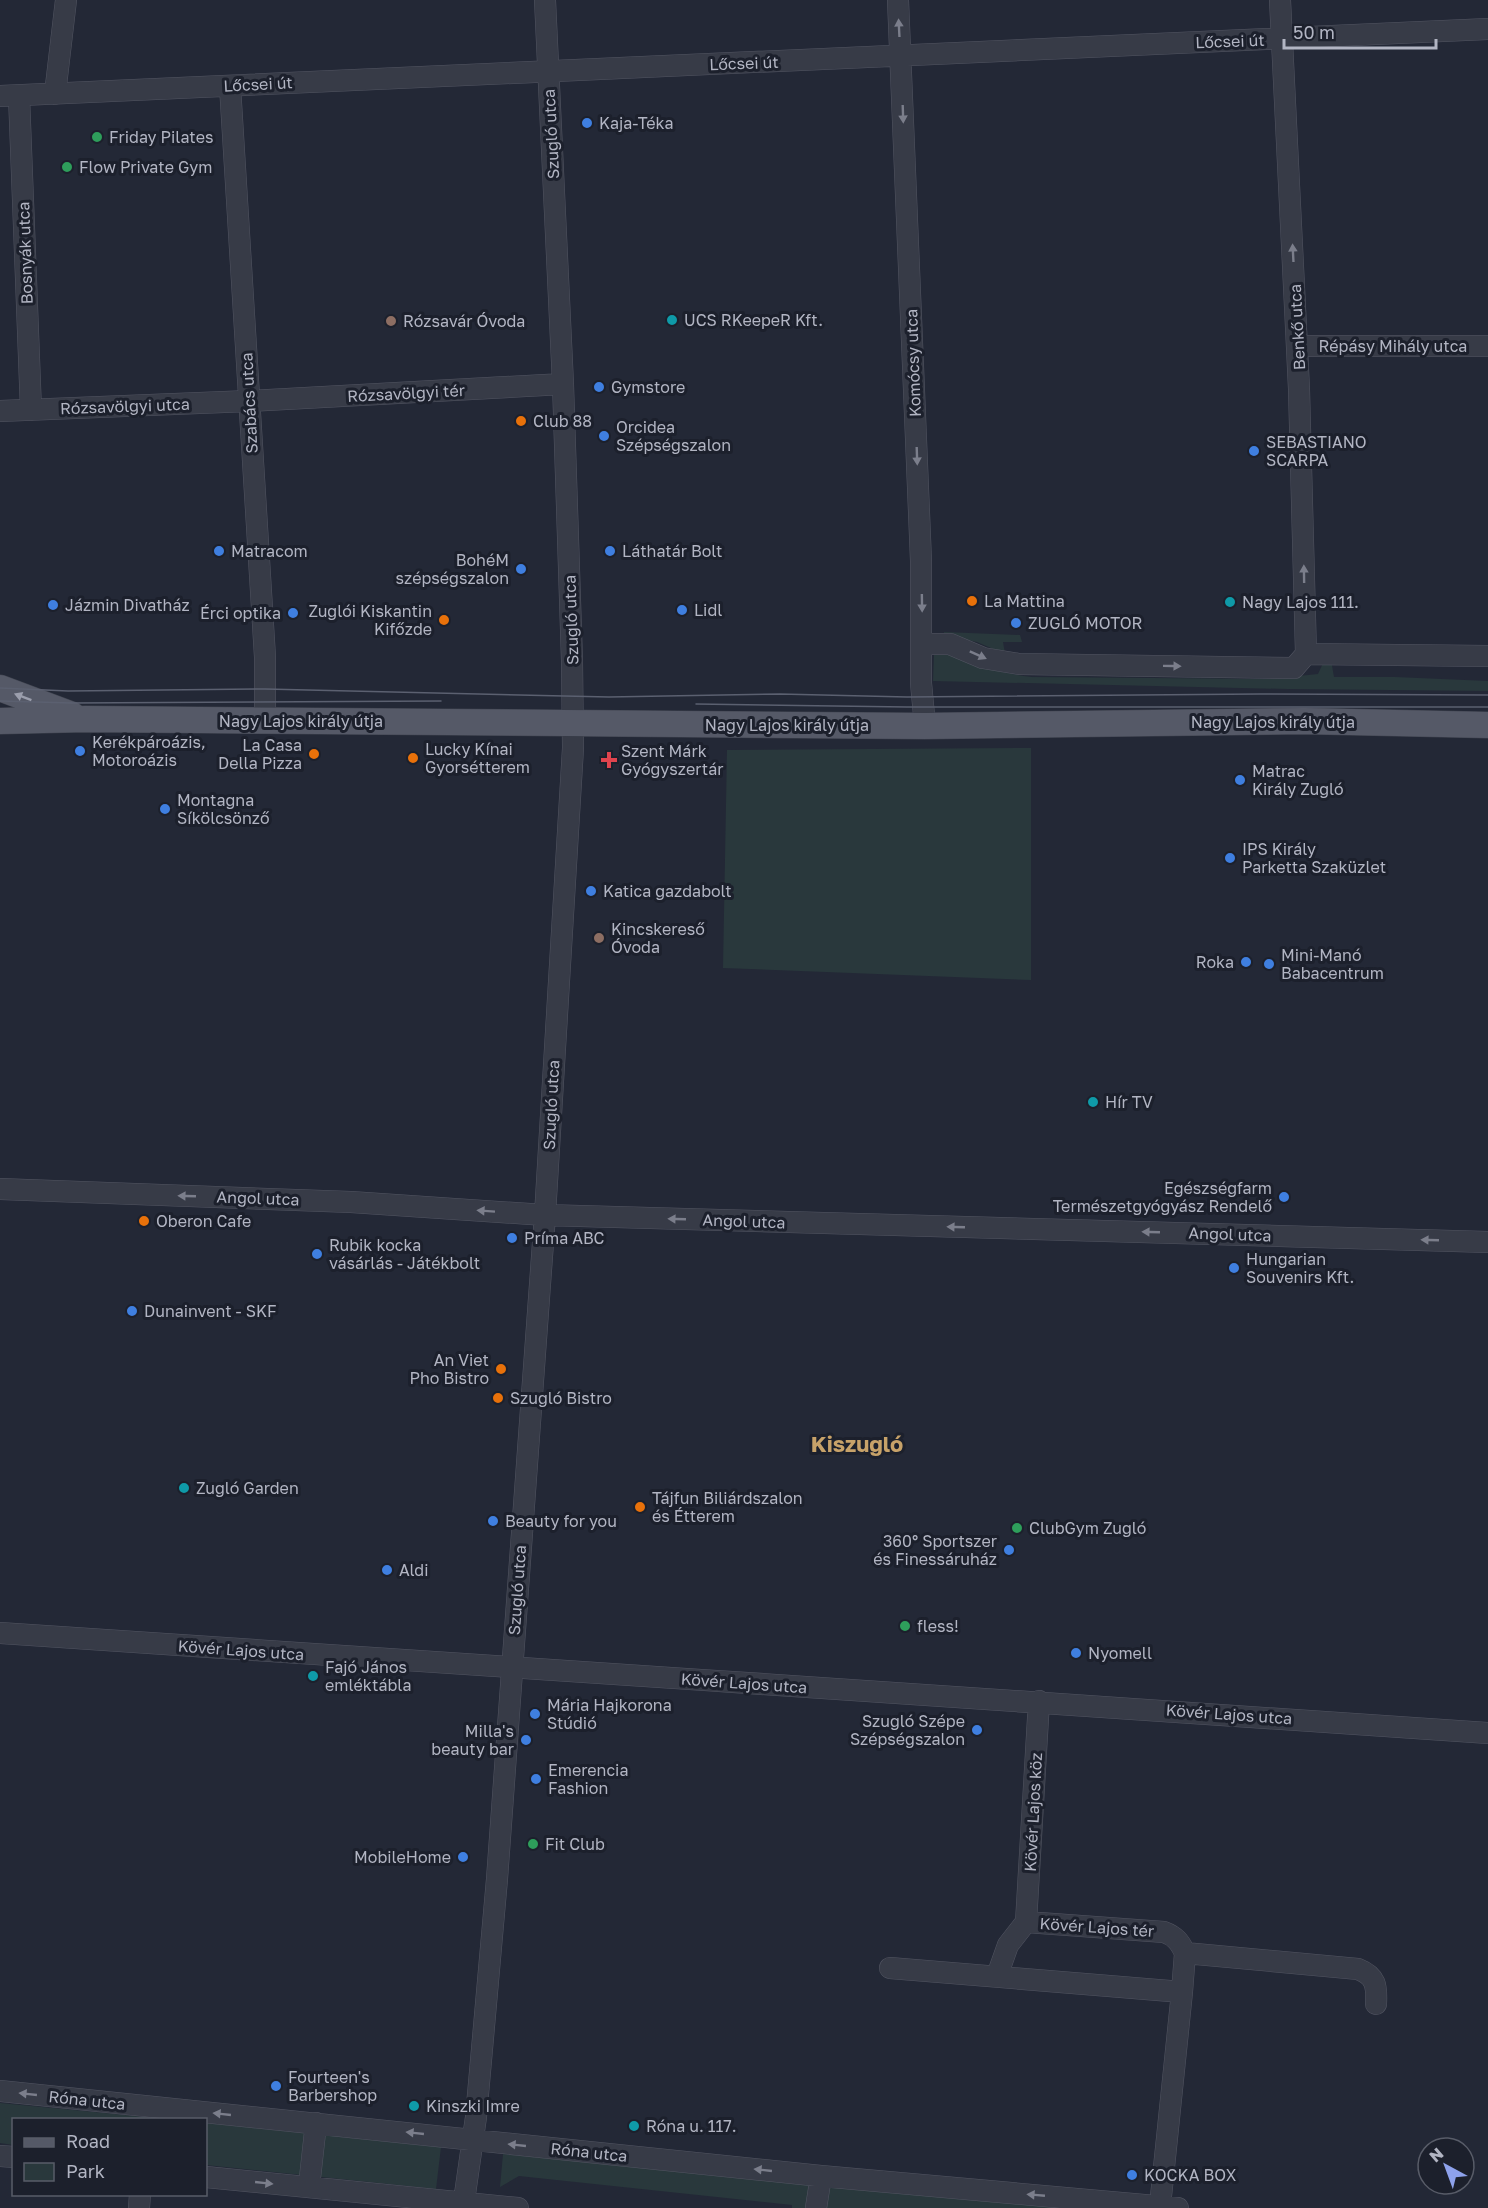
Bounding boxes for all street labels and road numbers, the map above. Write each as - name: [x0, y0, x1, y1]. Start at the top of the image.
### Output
- street label: Lőcsei út: [1195, 30, 1265, 52]
- street label: Lőcsei út: [709, 52, 779, 74]
- street label: Lőcsei út: [223, 72, 293, 96]
- street label: Szugló utca: [539, 88, 563, 180]
- street label: Bosnyák utca: [13, 201, 37, 305]
- street label: Benkő utca: [1285, 284, 1309, 370]
- street label: Komócsy utca: [901, 309, 925, 417]
- street label: Répásy Mihály utca: [1319, 336, 1467, 356]
- street label: Szabács utca: [236, 352, 262, 454]
- street label: Rózsavölgyi tér: [347, 380, 465, 406]
- street label: Rózsavölgyi utca: [60, 394, 190, 418]
- street label: Szugló utca: [559, 575, 583, 665]
- street label: Nagy Lajos király útja: [219, 711, 383, 731]
- street label: Nagy Lajos király útja: [1191, 712, 1355, 732]
- street label: Nagy Lajos király útja: [705, 715, 869, 735]
- street label: Szugló utca: [539, 1059, 563, 1151]
- street label: Angol utca: [216, 1187, 300, 1209]
- street label: Angol utca: [702, 1210, 786, 1232]
- street label: Angol utca: [1188, 1223, 1272, 1245]
- street label: Szugló utca: [504, 1544, 530, 1636]
- street label: Kövér Lajos utca: [177, 1636, 305, 1664]
- street label: Kövér Lajos utca: [680, 1669, 808, 1697]
- street label: Kövér Lajos utca: [1165, 1700, 1293, 1728]
- street label: Kövér Lajos köz: [1020, 1752, 1046, 1872]
- street label: Kövér Lajos tér: [1039, 1913, 1155, 1941]
- street label: Róna utca: [48, 2086, 126, 2114]
- street label: Róna utca: [550, 2138, 628, 2166]

